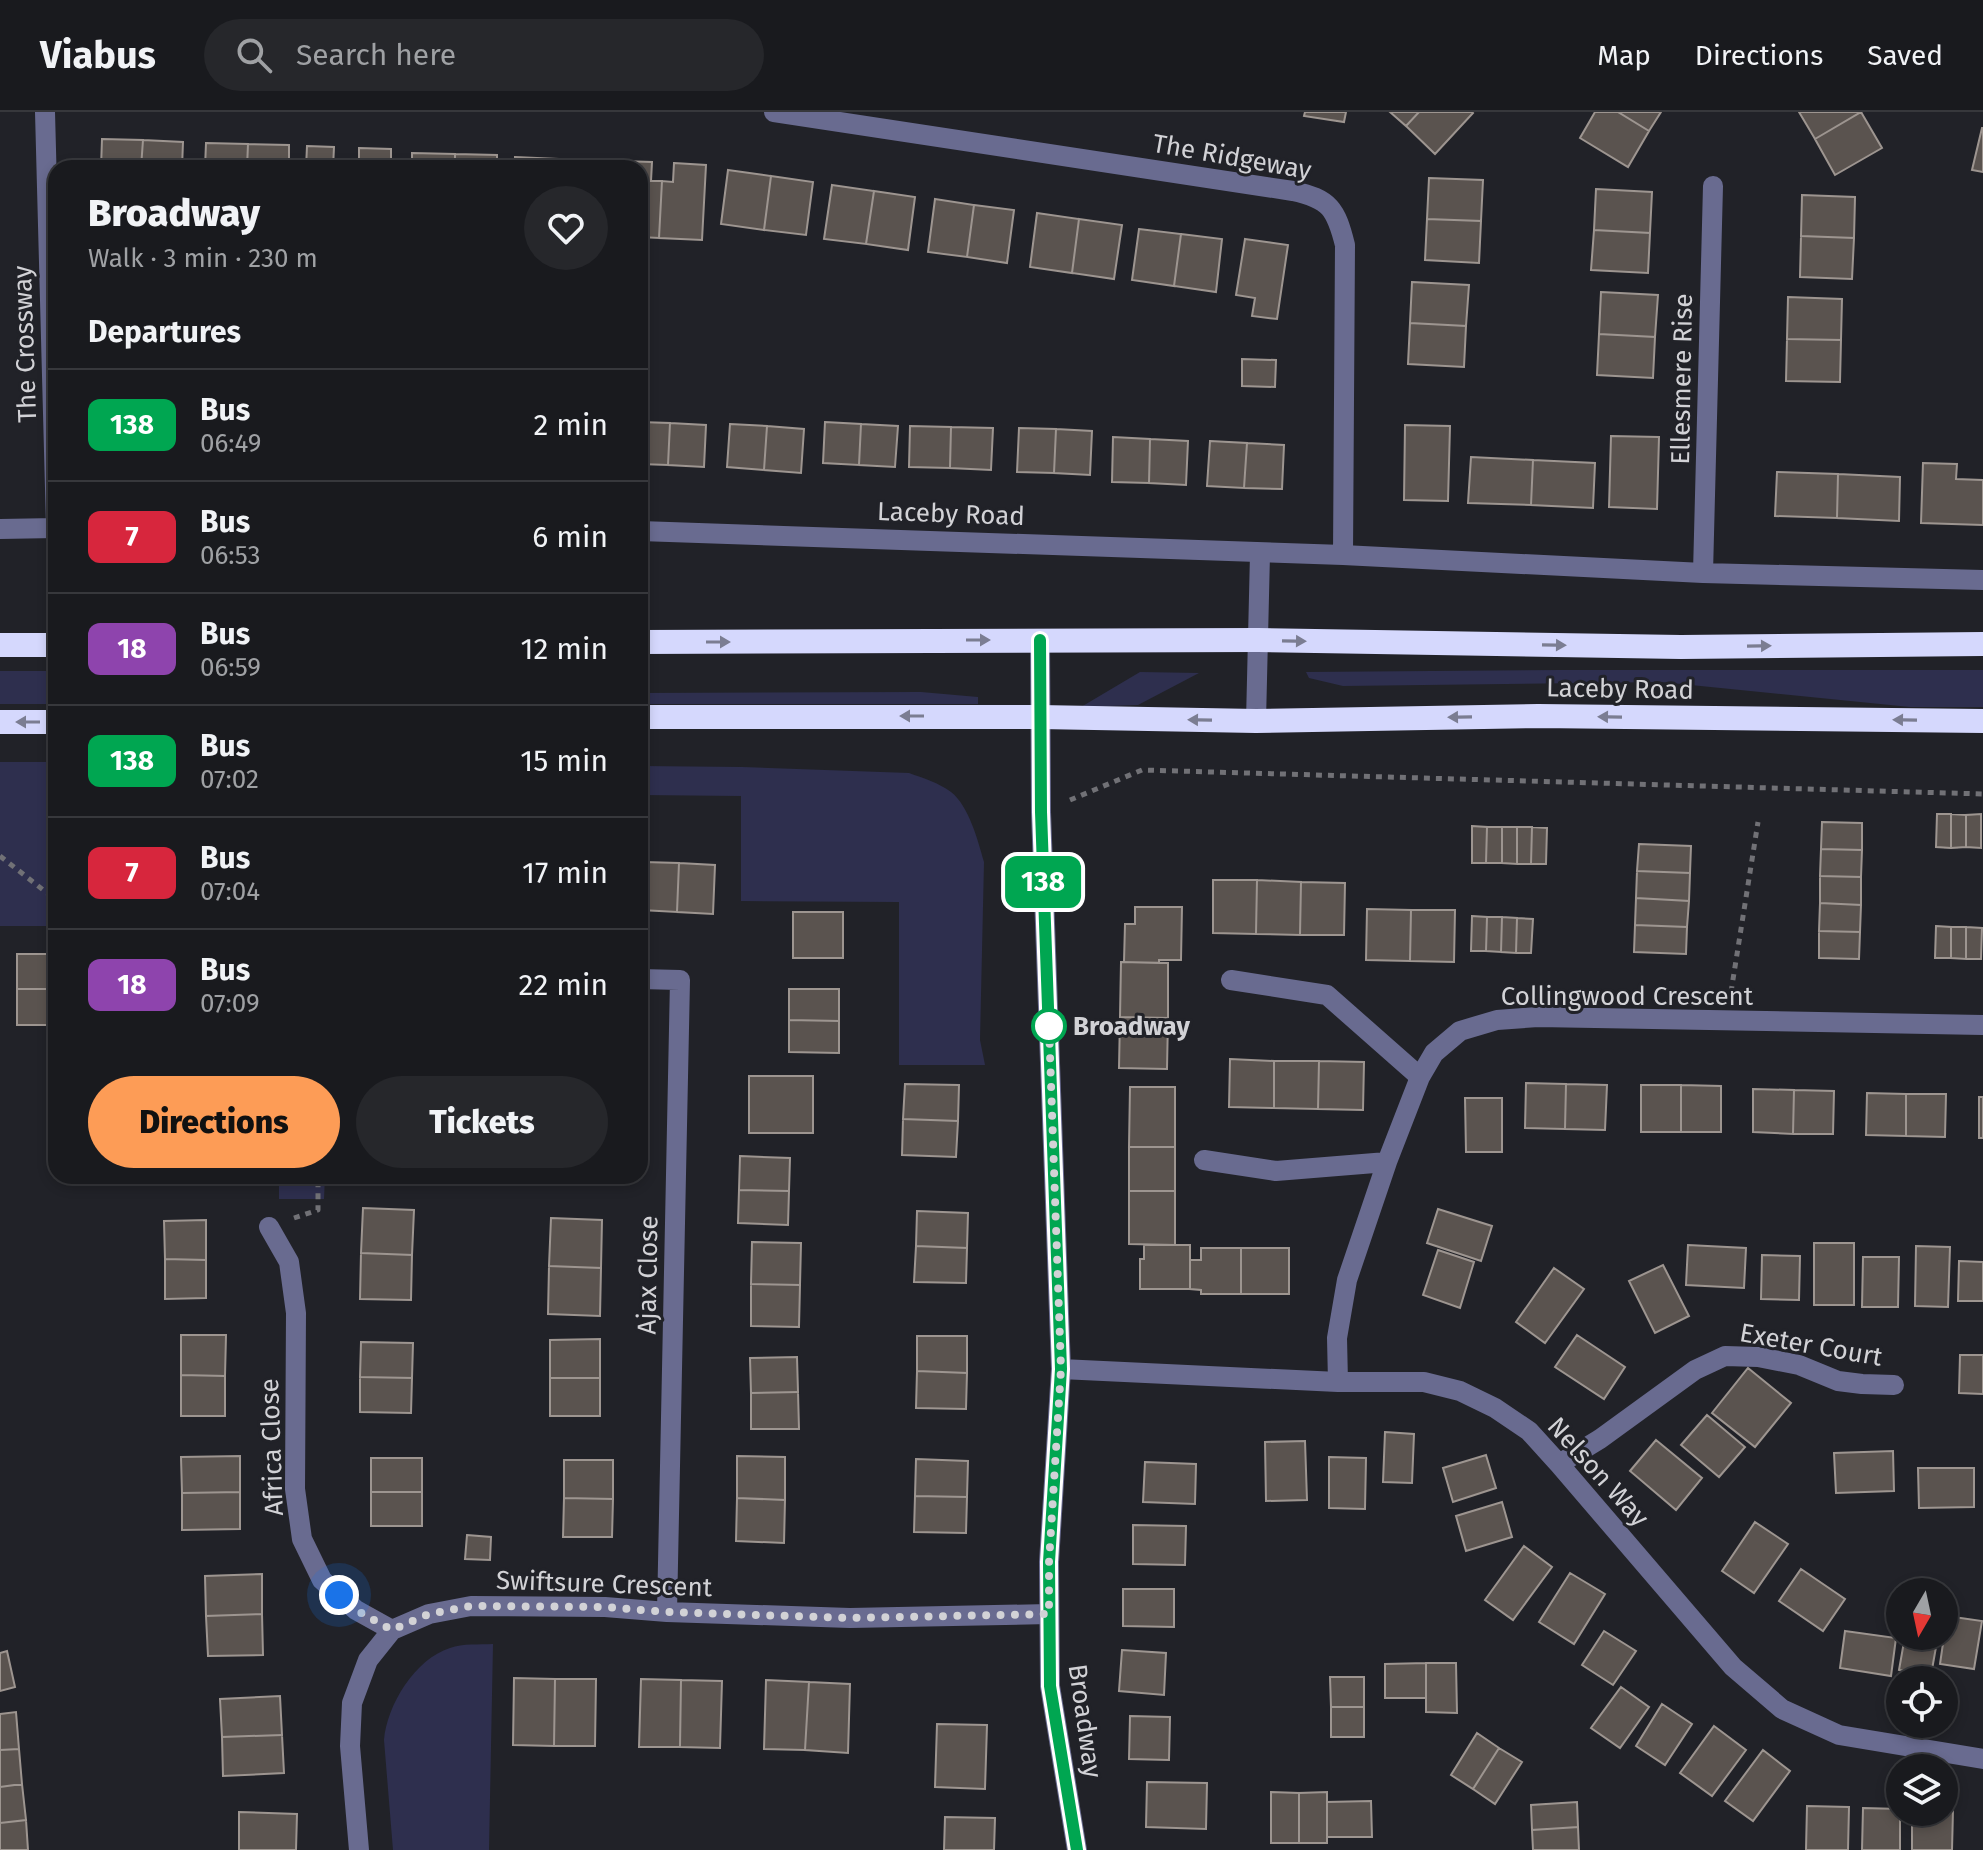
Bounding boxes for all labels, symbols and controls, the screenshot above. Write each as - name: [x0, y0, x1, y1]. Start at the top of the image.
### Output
- search box: [204, 19, 764, 91]
- text: Viabus: [40, 32, 156, 78]
- icon: search: [232, 33, 276, 77]
- text: Search here: [296, 37, 456, 73]
- text: Map: [1597, 39, 1651, 72]
- text: Directions: [1695, 39, 1823, 72]
- text: Saved: [1867, 39, 1943, 72]
- street label: The Ridgeway: [1150, 128, 1314, 186]
- button: heart: [524, 186, 608, 270]
- text: Broadway: [88, 190, 260, 236]
- text: Walk · 3 min · 230 m: [88, 243, 318, 274]
- street label: The Crossway: [7, 265, 43, 423]
- street label: Ellesmere Rise: [1665, 293, 1699, 465]
- text: Departures: [88, 314, 241, 350]
- text: Bus: [200, 392, 250, 428]
- text: 2 min: [533, 407, 608, 443]
- text: 138: [110, 408, 154, 441]
- text: 06:49: [200, 428, 261, 459]
- street label: Laceby Road: [877, 496, 1025, 532]
- text: Bus: [200, 504, 250, 540]
- text: 6 min: [532, 519, 608, 555]
- text: 7: [125, 520, 139, 553]
- text: 06:53: [200, 540, 261, 571]
- text: Bus: [200, 616, 250, 652]
- text: 12 min: [520, 631, 608, 667]
- text: 18: [117, 632, 147, 665]
- one-way arrow: [966, 634, 991, 646]
- one-way arrow: [1282, 635, 1307, 647]
- one-way arrow: [706, 636, 731, 648]
- one-way arrow: [1542, 639, 1567, 651]
- one-way arrow: [1747, 640, 1772, 652]
- text: 06:59: [200, 652, 261, 683]
- street label: Laceby Road: [1546, 672, 1694, 706]
- one-way arrow: [899, 710, 924, 722]
- one-way arrow: [1447, 711, 1472, 724]
- one-way arrow: [1597, 711, 1622, 723]
- one-way arrow: [1187, 714, 1212, 726]
- one-way arrow: [1892, 714, 1917, 726]
- one-way arrow: [15, 716, 40, 728]
- text: Bus: [200, 728, 250, 764]
- text: 15 min: [520, 743, 608, 779]
- text: 138: [110, 744, 154, 777]
- text: 07:02: [200, 764, 259, 795]
- text: Bus: [200, 840, 250, 876]
- text: 17 min: [522, 855, 608, 891]
- text: 7: [125, 856, 139, 889]
- line badge: 138: [997, 856, 1089, 908]
- text: 138: [1021, 865, 1065, 898]
- text: 07:04: [200, 876, 260, 907]
- text: Bus: [200, 952, 250, 988]
- text: 22 min: [519, 967, 608, 1003]
- text: 18: [117, 968, 147, 1001]
- street label: Collingwood Crescent: [1501, 981, 1754, 1012]
- text: 07:09: [200, 988, 260, 1019]
- marker: Broadway: [1032, 1009, 1066, 1043]
- place label: Broadway: [1073, 1011, 1190, 1042]
- button: Directions: [88, 1076, 340, 1168]
- button: Tickets: [356, 1076, 608, 1168]
- street label: Ajax Close: [631, 1215, 665, 1335]
- street label: Exeter Court: [1737, 1317, 1885, 1373]
- street label: Africa Close: [254, 1378, 290, 1516]
- street label: Nelson Way: [1541, 1411, 1655, 1533]
- street label: Swiftsure Crescent: [495, 1565, 713, 1603]
- your location: [319, 1575, 359, 1615]
- north arrow: [1886, 1578, 1958, 1650]
- map controls: [1886, 1578, 1958, 1826]
- street label: Broadway: [1062, 1662, 1108, 1780]
- button: locate: [1886, 1666, 1958, 1738]
- button: layers: [1886, 1754, 1958, 1826]

